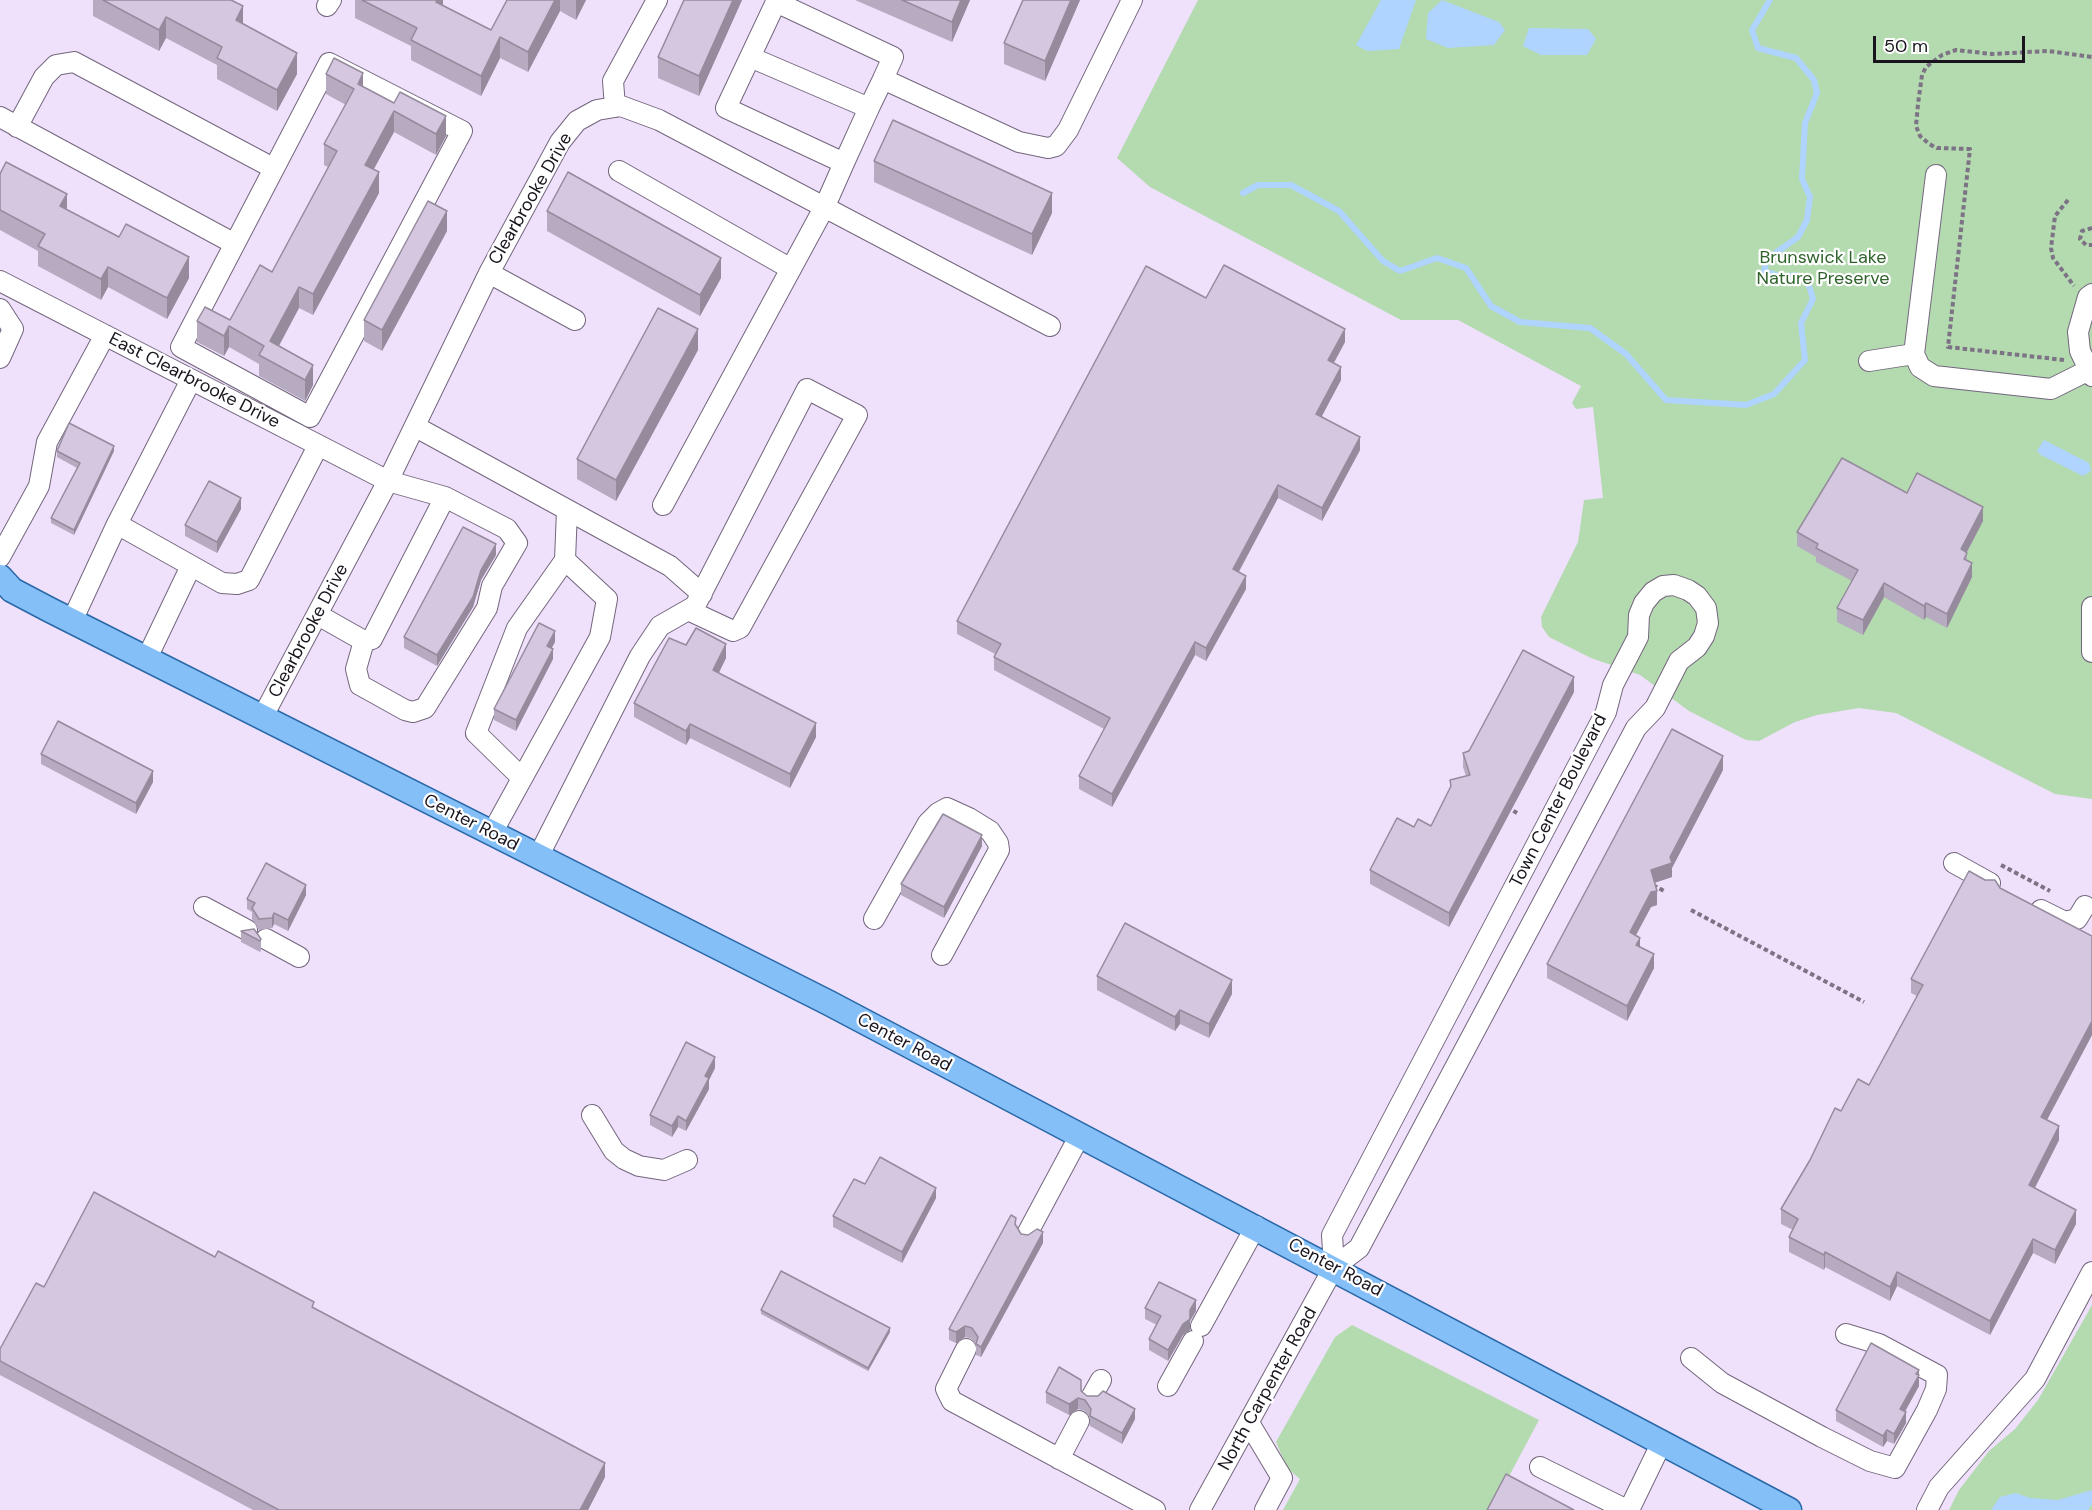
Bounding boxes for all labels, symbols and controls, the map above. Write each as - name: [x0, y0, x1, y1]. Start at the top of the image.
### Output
- scale bar: [1876, 24, 2028, 62]
- text: 50 m: [1884, 34, 1928, 58]
- street label: Clearbrooke Drive: [484, 129, 578, 269]
- park label: Brunswick Lake Nature Preserve: [1757, 247, 1889, 290]
- street label: East Clearbrooke Drive: [105, 328, 283, 434]
- street label: Clearbrooke Drive: [265, 560, 353, 702]
- street label: Town Center Boulevard: [1506, 711, 1612, 891]
- street label: Center Road: [420, 790, 522, 856]
- street label: Center Road: [853, 1009, 955, 1077]
- street label: Center Road: [1284, 1234, 1386, 1302]
- street label: North Carpenter Road: [1214, 1304, 1322, 1474]

